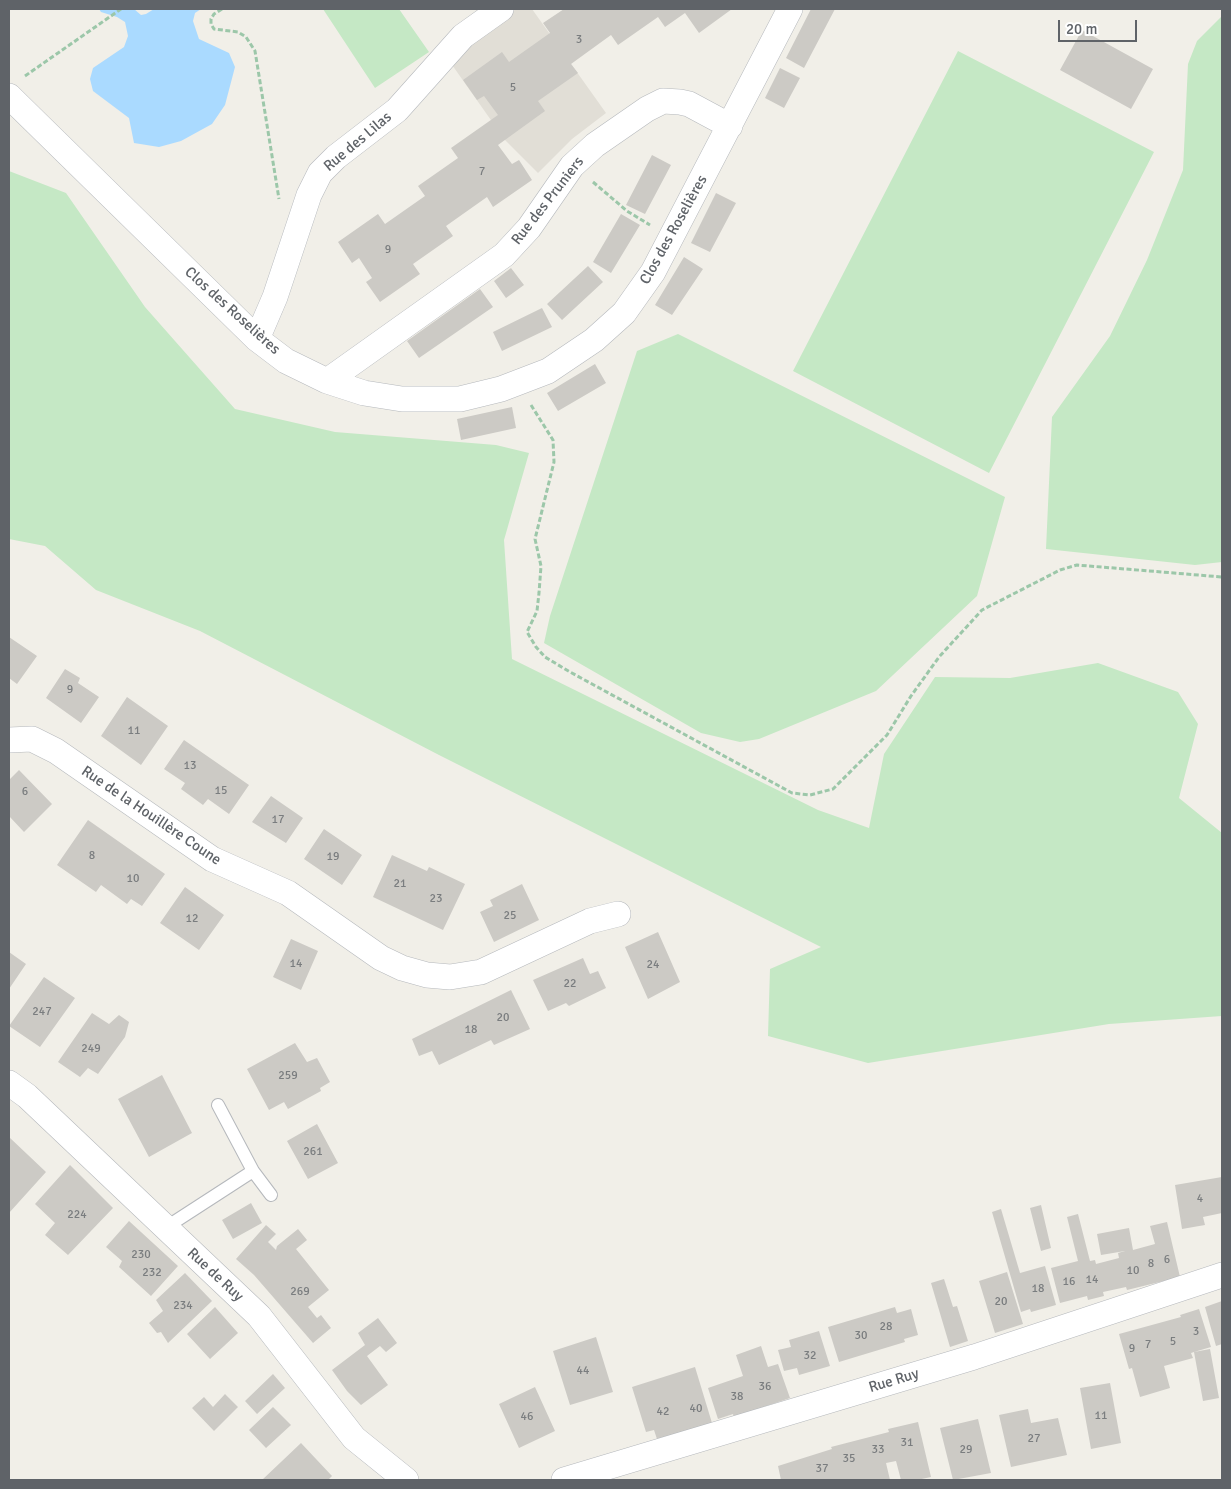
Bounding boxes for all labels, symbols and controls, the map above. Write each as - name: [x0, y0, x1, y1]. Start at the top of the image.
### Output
- scale bar: [1061, 10, 1140, 42]
- text: 20 m: [1066, 20, 1097, 38]
- house number: 3: [576, 33, 582, 47]
- house number: 5: [510, 81, 516, 95]
- street label: Rue des Lilas: [320, 108, 396, 176]
- street label: Rue des Pruniers: [508, 153, 588, 249]
- house number: 7: [479, 165, 485, 179]
- street label: Clos des Roselières: [637, 172, 711, 288]
- house number: 9: [385, 243, 391, 257]
- street label: Clos des Roselières: [181, 263, 283, 359]
- house number: 9: [67, 683, 73, 697]
- house number: 11: [128, 724, 140, 738]
- house number: 13: [184, 759, 196, 773]
- street label: Rue de la Houillère Coune: [78, 763, 224, 869]
- house number: 15: [215, 784, 227, 798]
- house number: 6: [22, 785, 28, 799]
- house number: 17: [272, 813, 284, 827]
- house number: 8: [89, 849, 95, 863]
- house number: 19: [327, 850, 339, 864]
- house number: 10: [127, 872, 139, 886]
- house number: 21: [394, 877, 406, 891]
- house number: 23: [430, 892, 442, 906]
- house number: 25: [504, 909, 516, 923]
- house number: 12: [186, 912, 198, 926]
- house number: 14: [290, 957, 302, 971]
- house number: 24: [647, 958, 659, 972]
- house number: 22: [564, 977, 576, 991]
- house number: 247: [32, 1005, 52, 1019]
- house number: 20: [497, 1011, 509, 1025]
- house number: 18: [465, 1023, 477, 1037]
- house number: 249: [81, 1042, 101, 1056]
- house number: 259: [278, 1069, 298, 1083]
- house number: 261: [303, 1145, 323, 1159]
- house number: 4: [1197, 1192, 1203, 1206]
- house number: 224: [67, 1208, 87, 1222]
- street label: Rue de Ruy: [183, 1244, 247, 1306]
- house number: 230: [131, 1248, 151, 1262]
- house number: 6: [1164, 1253, 1170, 1267]
- house number: 8: [1148, 1257, 1154, 1271]
- house number: 10: [1127, 1264, 1139, 1278]
- house number: 232: [142, 1266, 162, 1280]
- house number: 14: [1086, 1273, 1098, 1287]
- house number: 16: [1063, 1275, 1075, 1289]
- house number: 18: [1032, 1282, 1044, 1296]
- house number: 269: [290, 1285, 310, 1299]
- house number: 20: [995, 1295, 1007, 1309]
- house number: 234: [173, 1299, 193, 1313]
- house number: 28: [880, 1320, 892, 1334]
- house number: 3: [1193, 1325, 1199, 1339]
- house number: 30: [855, 1329, 867, 1343]
- house number: 5: [1170, 1335, 1176, 1349]
- house number: 7: [1145, 1338, 1151, 1352]
- house number: 9: [1129, 1342, 1135, 1356]
- house number: 32: [804, 1349, 816, 1363]
- house number: 44: [577, 1364, 589, 1378]
- street label: Rue Ruy: [867, 1365, 921, 1397]
- house number: 36: [759, 1380, 771, 1394]
- house number: 38: [731, 1390, 743, 1404]
- house number: 40: [690, 1402, 702, 1416]
- house number: 42: [657, 1405, 669, 1419]
- house number: 11: [1095, 1409, 1107, 1423]
- house number: 46: [521, 1410, 533, 1424]
- house number: 27: [1028, 1432, 1040, 1446]
- house number: 31: [901, 1436, 913, 1450]
- house number: 33: [872, 1443, 884, 1457]
- house number: 29: [960, 1443, 972, 1457]
- house number: 35: [843, 1452, 855, 1466]
- house number: 37: [816, 1462, 828, 1476]

